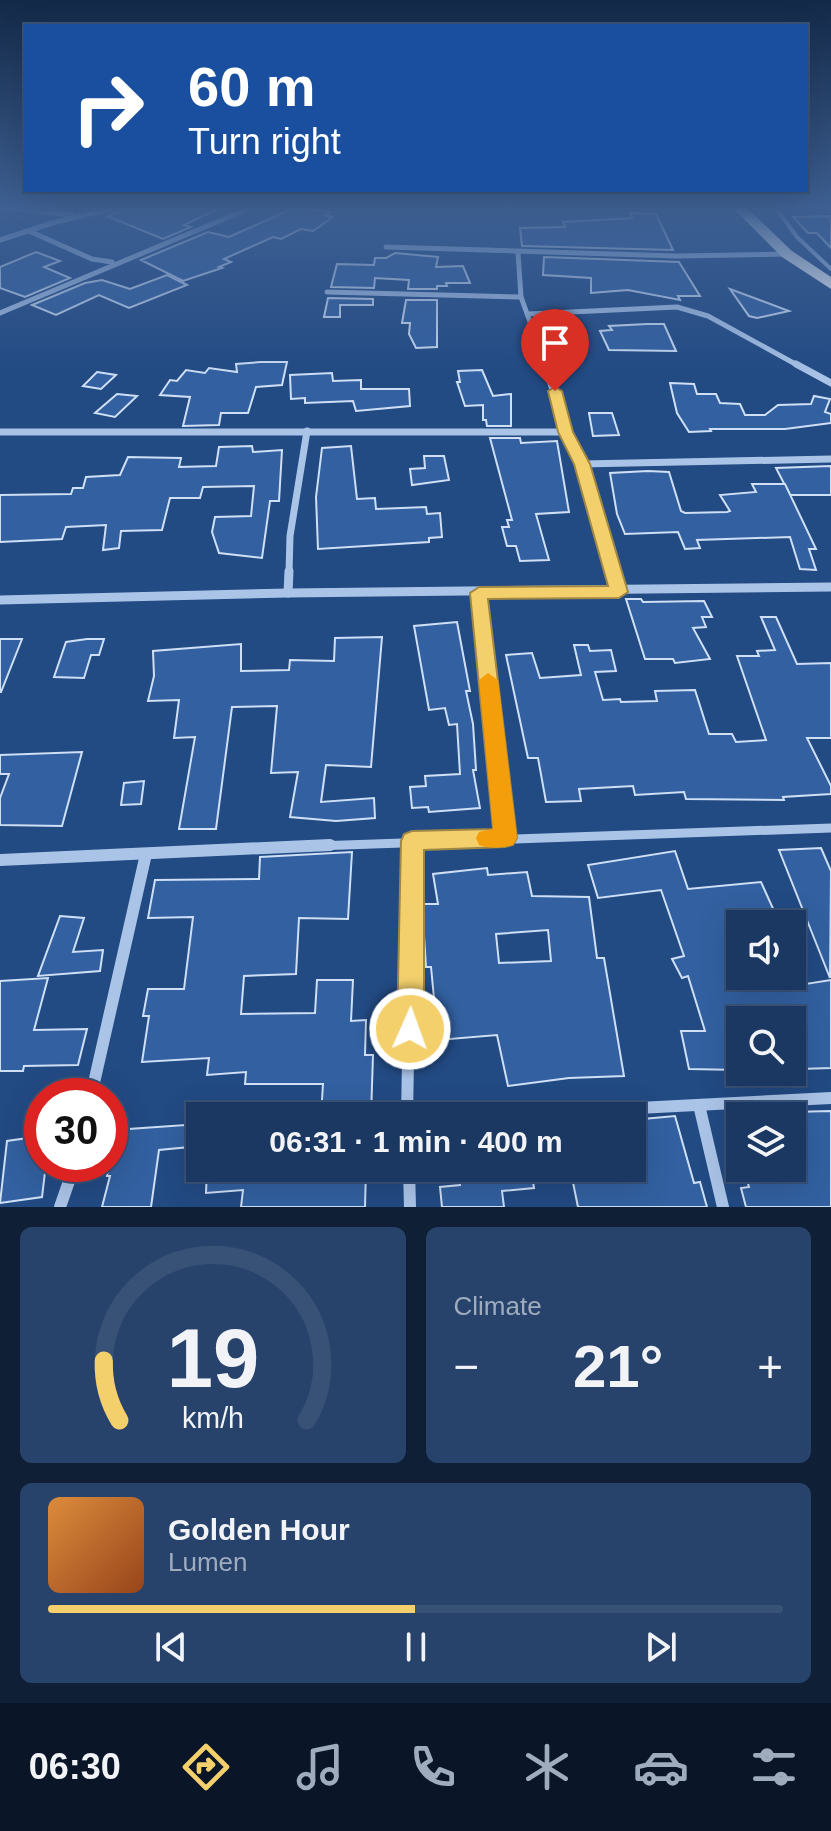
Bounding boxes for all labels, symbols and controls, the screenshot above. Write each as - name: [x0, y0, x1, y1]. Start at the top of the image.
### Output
- text: 60 m: [188, 55, 316, 118]
- icon: right: [56, 56, 160, 160]
- text: Turn right: [188, 121, 341, 162]
- pin: [521, 309, 589, 391]
- icon: arrive: [533, 321, 577, 365]
- map controls: [726, 910, 806, 1182]
- button: sound: [726, 910, 806, 990]
- position arrow: [368, 987, 452, 1071]
- button: search: [726, 1006, 806, 1086]
- speed limit sign: 30: [24, 1078, 128, 1182]
- button: layers: [726, 1102, 806, 1182]
- text: 06:31 · 1 min · 400 m: [269, 1125, 563, 1158]
- text: Climate: [454, 1291, 542, 1321]
- text: 19: [166, 1312, 259, 1405]
- text: 21°: [573, 1333, 664, 1400]
- text: −: [454, 1342, 479, 1391]
- text: +: [757, 1342, 783, 1391]
- text: km/h: [182, 1402, 244, 1434]
- text: Golden Hour: [168, 1513, 350, 1546]
- text: Lumen: [168, 1547, 248, 1577]
- icon: previous: [149, 1625, 193, 1669]
- icon: pause: [394, 1625, 438, 1669]
- icon: next: [639, 1625, 683, 1669]
- icon: directions: [178, 1739, 234, 1795]
- icon: music: [292, 1739, 348, 1795]
- icon: phone: [405, 1739, 461, 1795]
- icon: climate: [519, 1739, 575, 1795]
- icon: car: [633, 1739, 689, 1795]
- icon: filters: [746, 1739, 802, 1795]
- text: 06:30: [29, 1746, 121, 1787]

